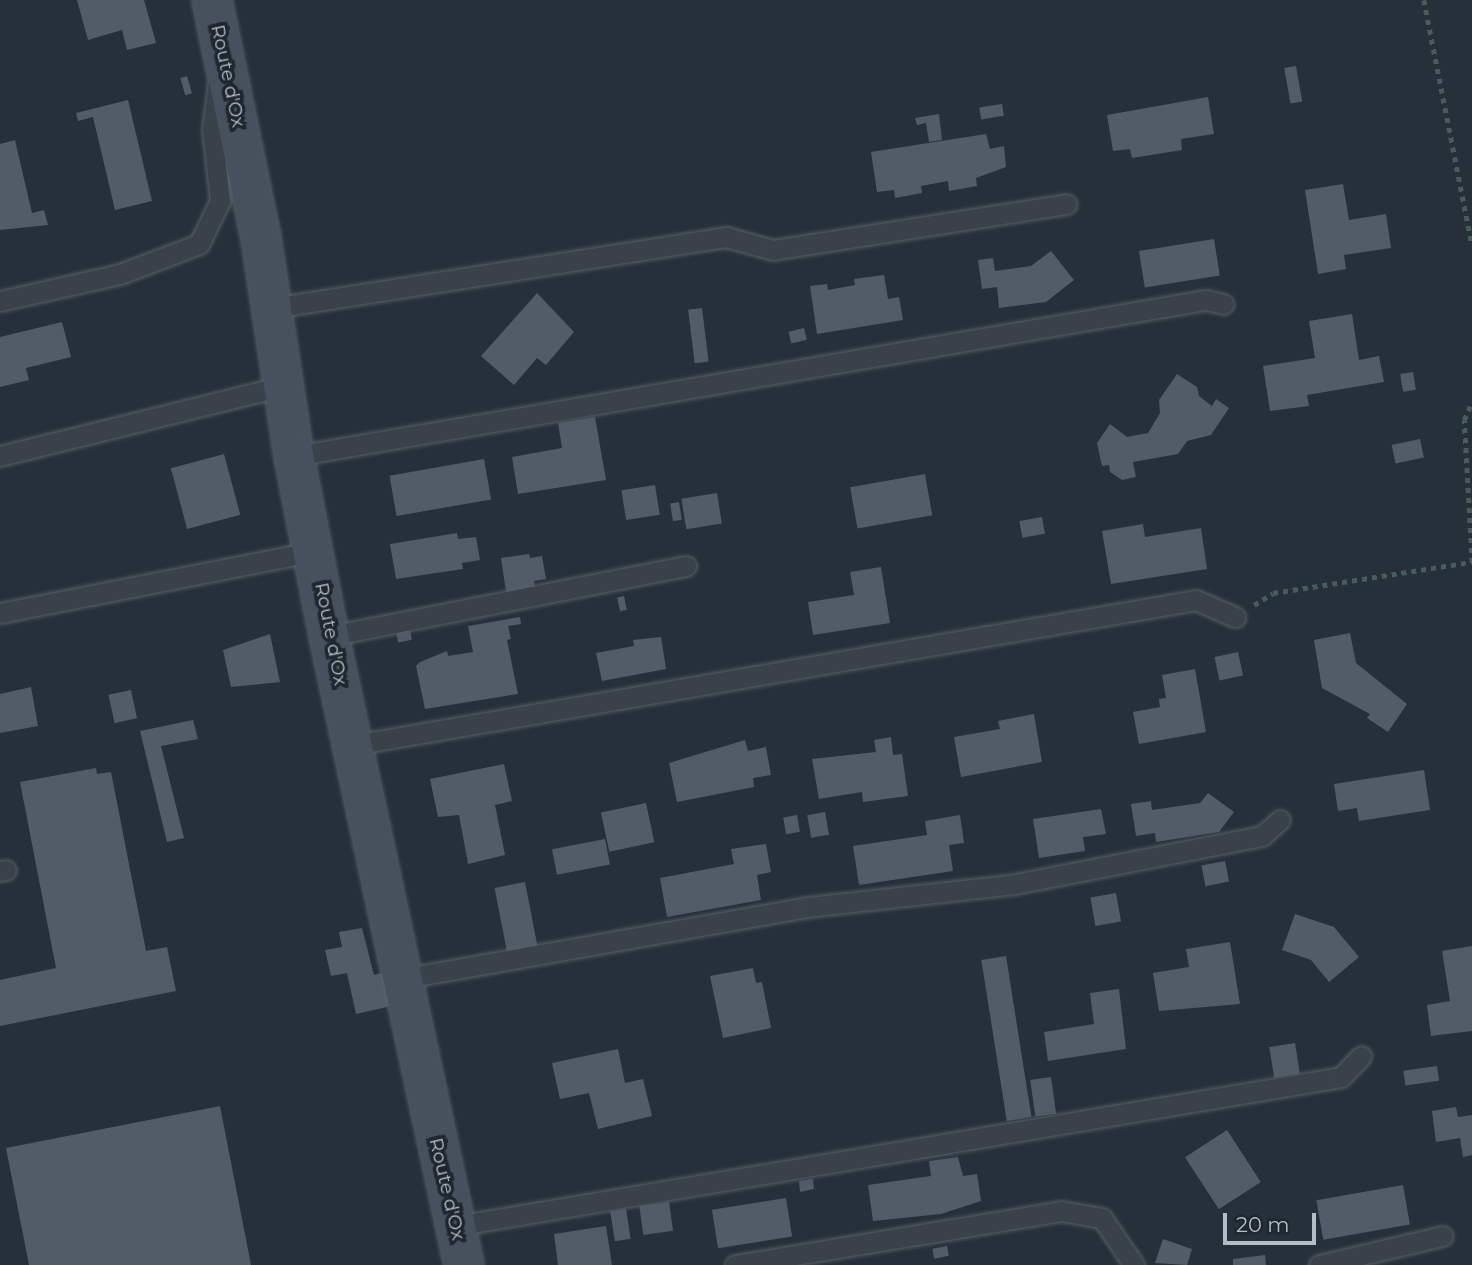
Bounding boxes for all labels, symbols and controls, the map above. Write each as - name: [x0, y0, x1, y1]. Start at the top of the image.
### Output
- street label: Route d'Ox: [206, 23, 250, 129]
- street label: Route d'Ox: [310, 581, 352, 687]
- street label: Route d'Ox: [424, 1136, 470, 1242]
- scale bar: [1227, 1198, 1320, 1242]
- text: 20 m: [1236, 1212, 1290, 1237]

